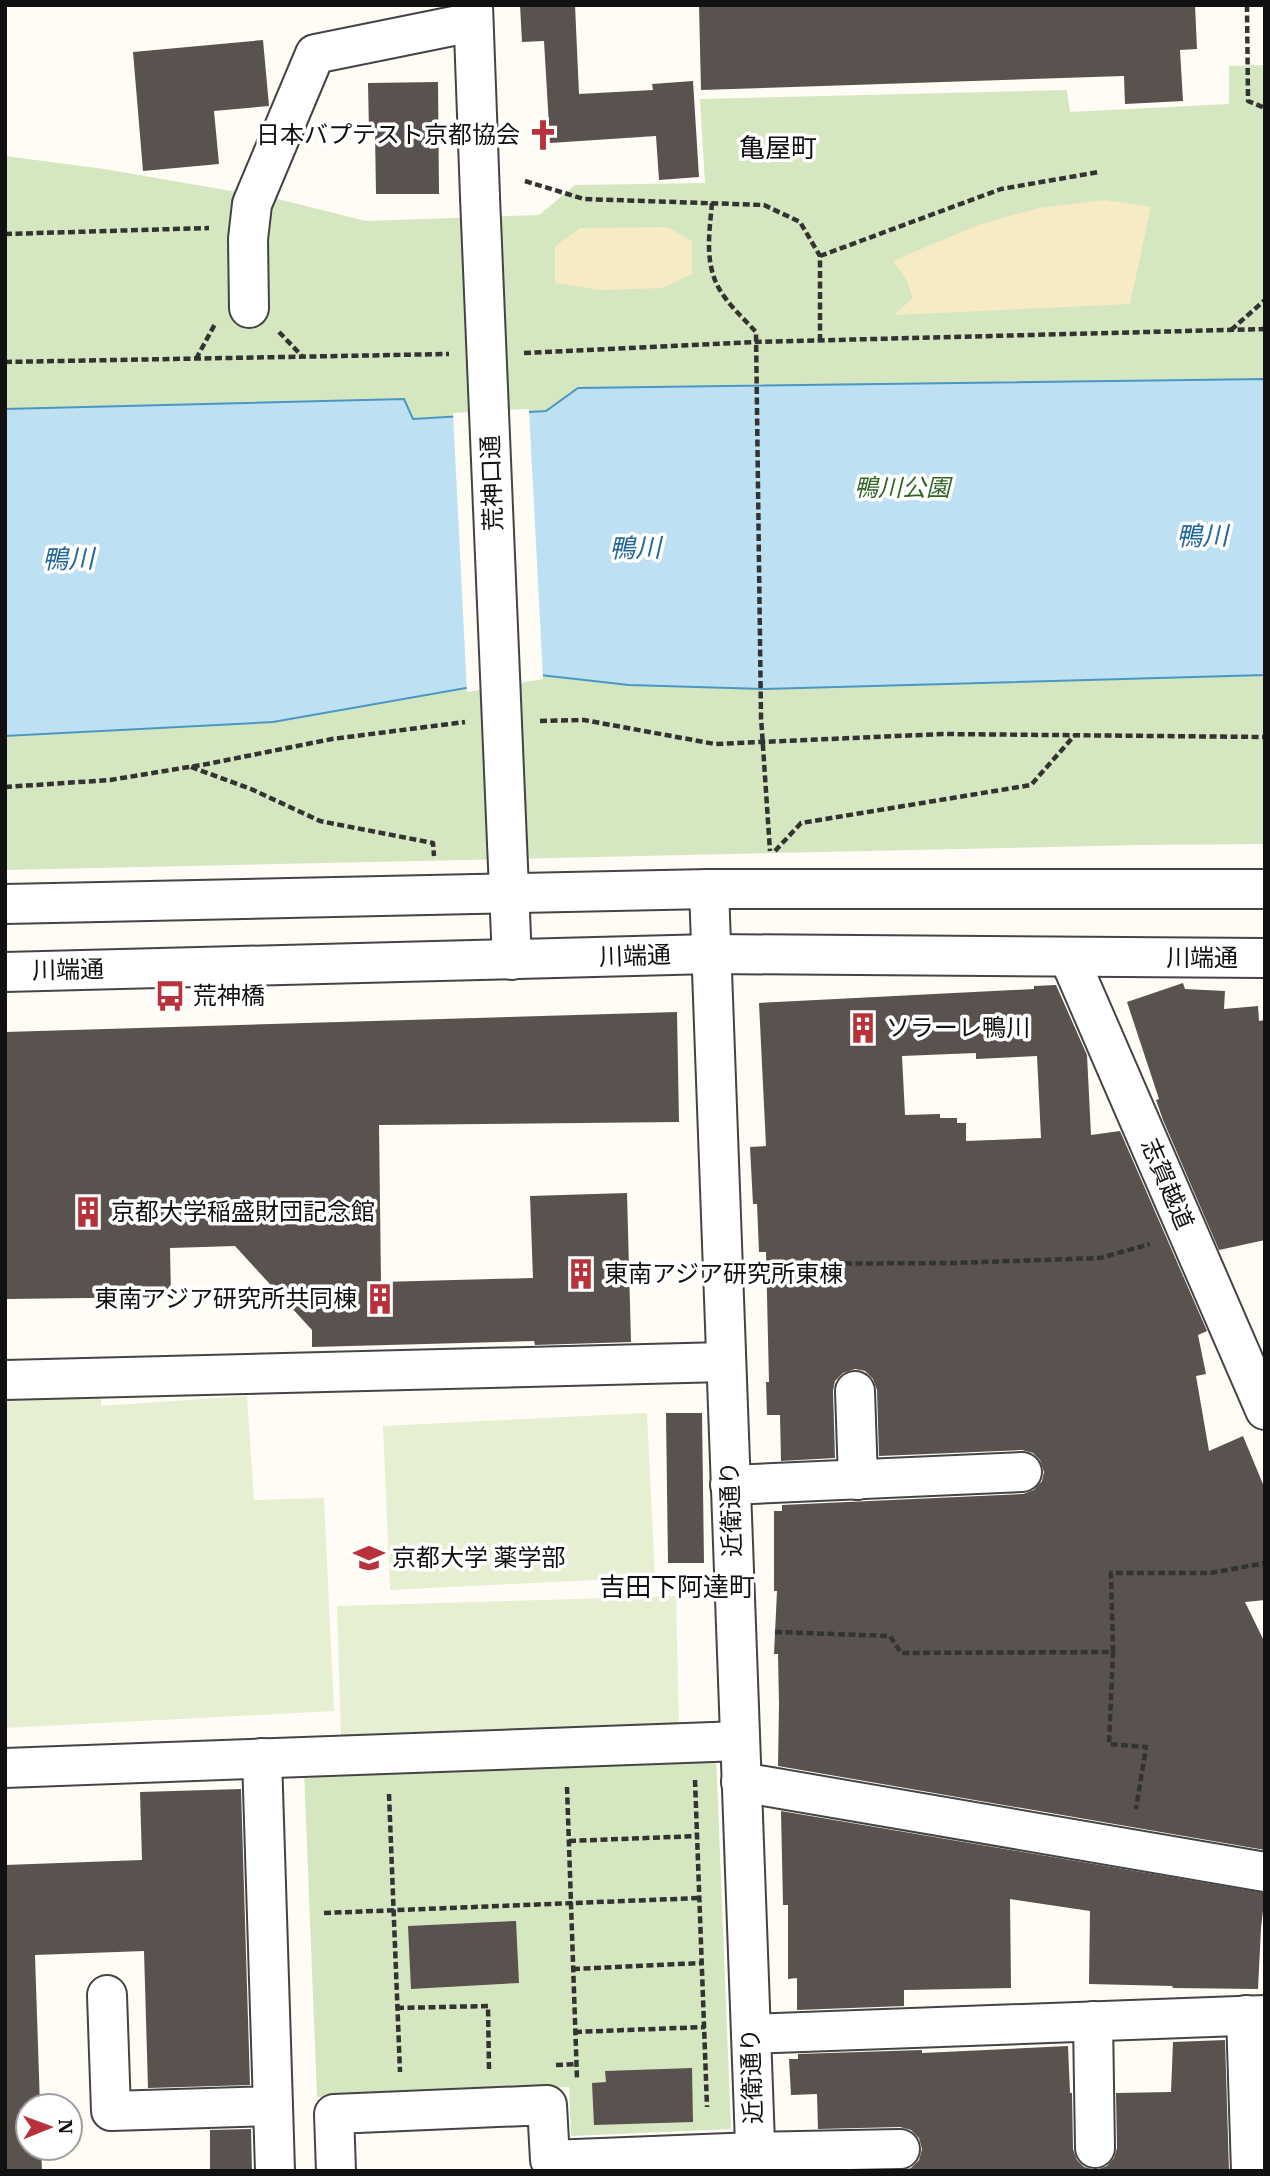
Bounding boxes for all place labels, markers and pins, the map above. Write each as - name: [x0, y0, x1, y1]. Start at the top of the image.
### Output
- place label: 日本バプテスト京都協会: [256, 118, 520, 150]
- church icon: 日本バプテスト京都協会: [526, 118, 560, 152]
- bus stop icon: 荒神橋: [153, 979, 187, 1013]
- place label: 荒神橋: [193, 979, 265, 1011]
- building icon: ソラーレ鴨川: [846, 1011, 880, 1045]
- place label: ソラーレ鴨川: [886, 1011, 1030, 1043]
- building icon: 京都大学稲盛財団記念館: [71, 1195, 105, 1229]
- place label: 京都大学稲盛財団記念館: [111, 1195, 375, 1227]
- building icon: 東南アジア研究所東棟: [564, 1257, 598, 1291]
- place label: 東南アジア研究所東棟: [604, 1257, 843, 1289]
- place label: 東南アジア研究所共同棟: [94, 1282, 357, 1314]
- building icon: 東南アジア研究所共同棟: [363, 1282, 397, 1316]
- school or university icon: 京都大学 薬学部: [352, 1541, 386, 1575]
- place label: 京都大学 薬学部: [392, 1541, 566, 1573]

